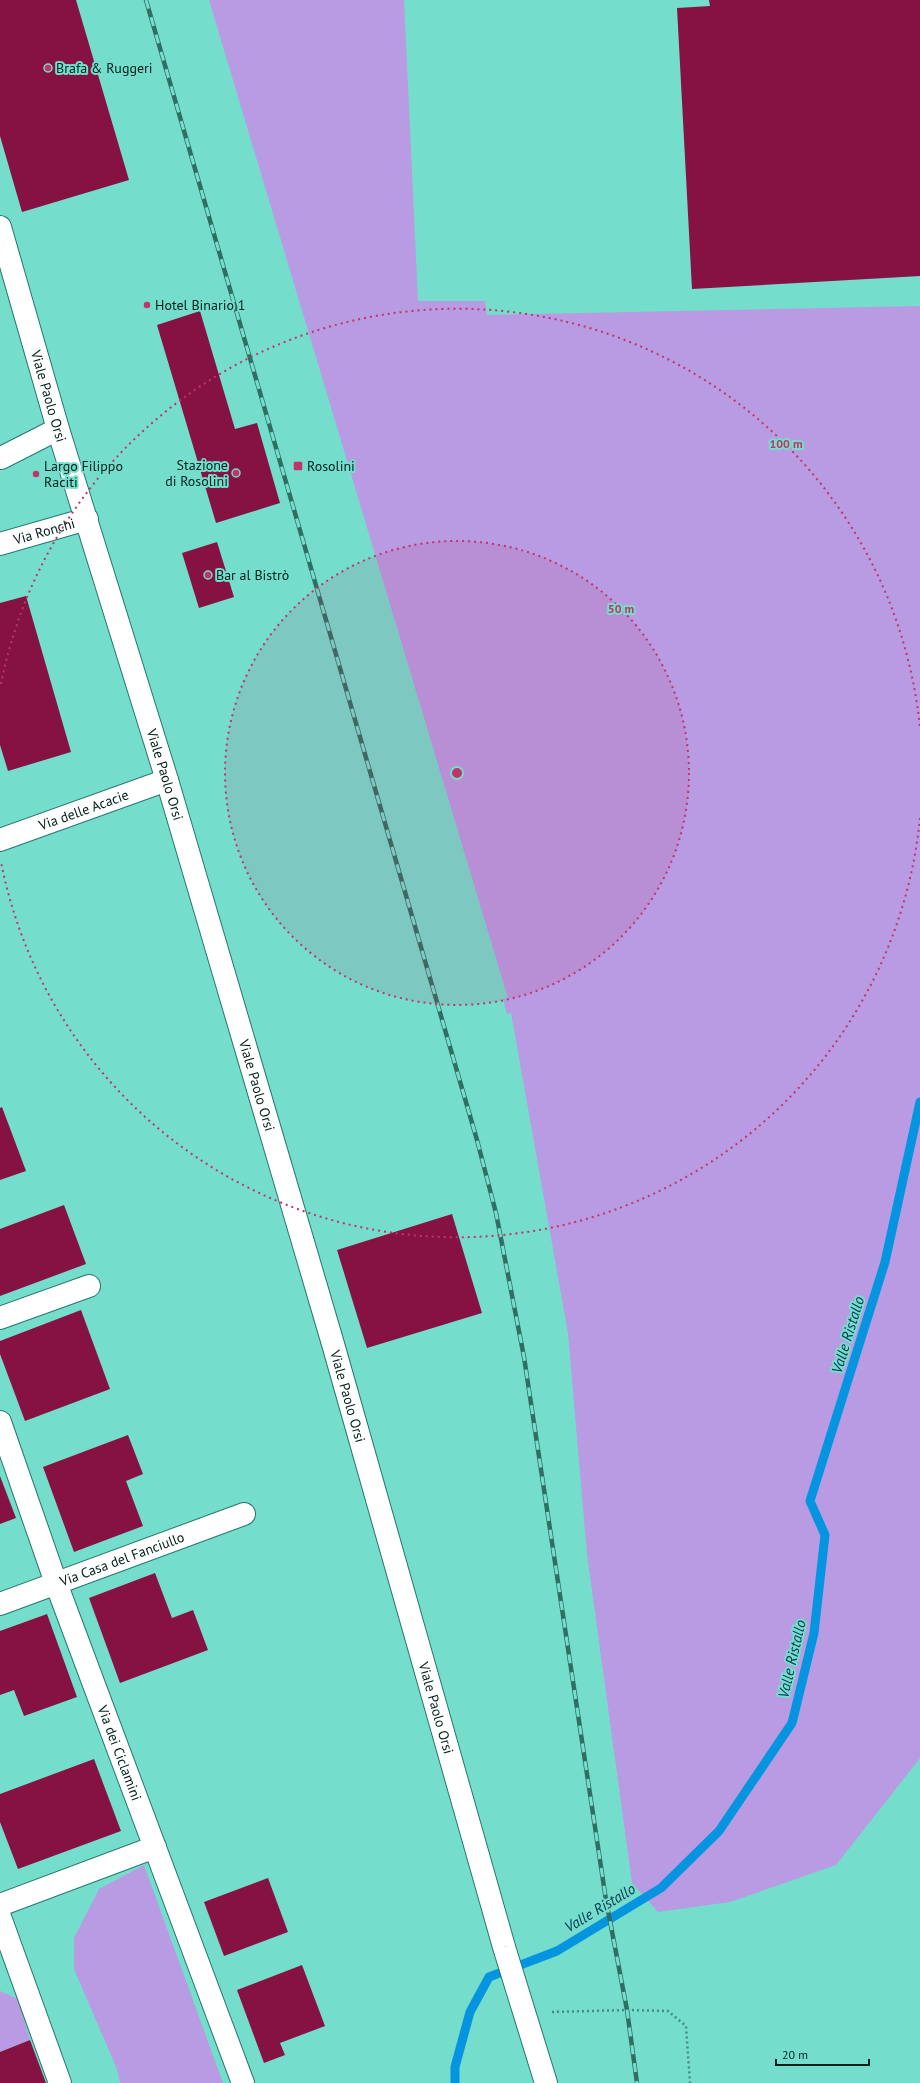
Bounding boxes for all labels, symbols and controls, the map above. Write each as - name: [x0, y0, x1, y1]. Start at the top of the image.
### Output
- place label: Brafa & Ruggeri: [56, 59, 153, 77]
- marker: Brafa & Ruggeri: [43, 63, 53, 73]
- place label: Hotel Binario 1: [155, 296, 245, 314]
- marker: Hotel Binario 1: [142, 300, 152, 310]
- street label: Viale Paolo Orsi: [27, 347, 71, 444]
- text: 100 m: [769, 436, 803, 451]
- place label: Stazione di Rosolini: [165, 456, 228, 490]
- place label: Largo Filippo Raciti: [44, 457, 123, 491]
- place label: Rosolini: [307, 457, 355, 475]
- marker: Rosolini: [292, 460, 304, 472]
- marker: Stazione di Rosolini: [231, 468, 241, 478]
- marker: Largo Filippo Raciti: [31, 469, 41, 479]
- street label: Via Ronchi: [10, 514, 77, 549]
- place label: Bar al Bistrò: [216, 566, 289, 584]
- marker: Bar al Bistrò: [203, 570, 213, 580]
- text: 50 m: [608, 601, 634, 616]
- street label: Viale Paolo Orsi: [142, 726, 187, 823]
- centre of rings: [450, 766, 464, 780]
- street label: Via delle Acacie: [35, 786, 131, 835]
- street label: Viale Paolo Orsi: [235, 1036, 279, 1133]
- water label: Valle Ristallo: [827, 1294, 868, 1376]
- street label: Viale Paolo Orsi: [326, 1347, 369, 1444]
- street label: Via Casa del Fanciullo: [56, 1528, 187, 1591]
- water label: Valle Ristallo: [773, 1618, 810, 1700]
- street label: Viale Paolo Orsi: [414, 1659, 458, 1756]
- street label: Via dei Ciclamini: [93, 1702, 146, 1803]
- water label: Valle Ristallo: [561, 1879, 639, 1936]
- scale bar: [776, 2041, 869, 2067]
- text: 20 m: [782, 2047, 808, 2062]

